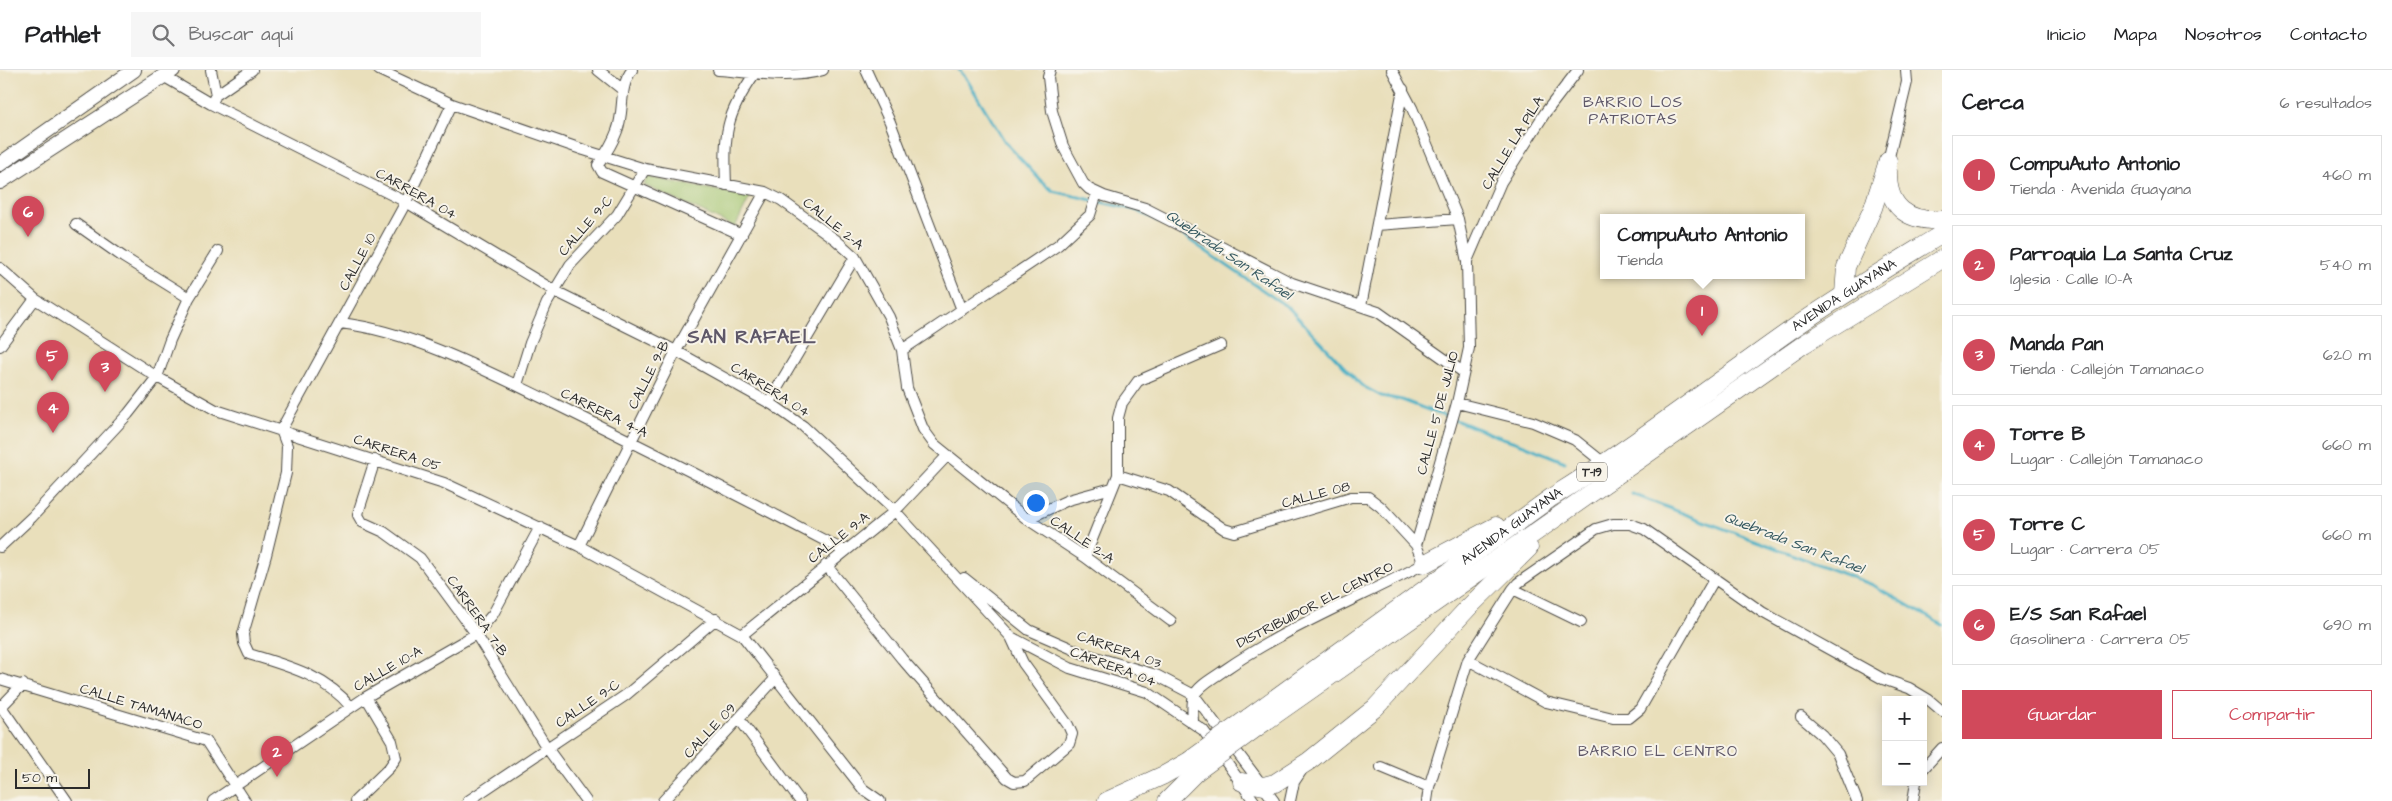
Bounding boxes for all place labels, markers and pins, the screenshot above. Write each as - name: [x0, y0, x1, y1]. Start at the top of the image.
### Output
- pin: 6: [12, 196, 44, 237]
- pin: 1: [1686, 295, 1718, 336]
- pin: 5: [36, 340, 68, 381]
- pin: 3: [89, 351, 121, 392]
- pin: 4: [37, 392, 69, 433]
- pin: 2: [261, 736, 293, 777]

